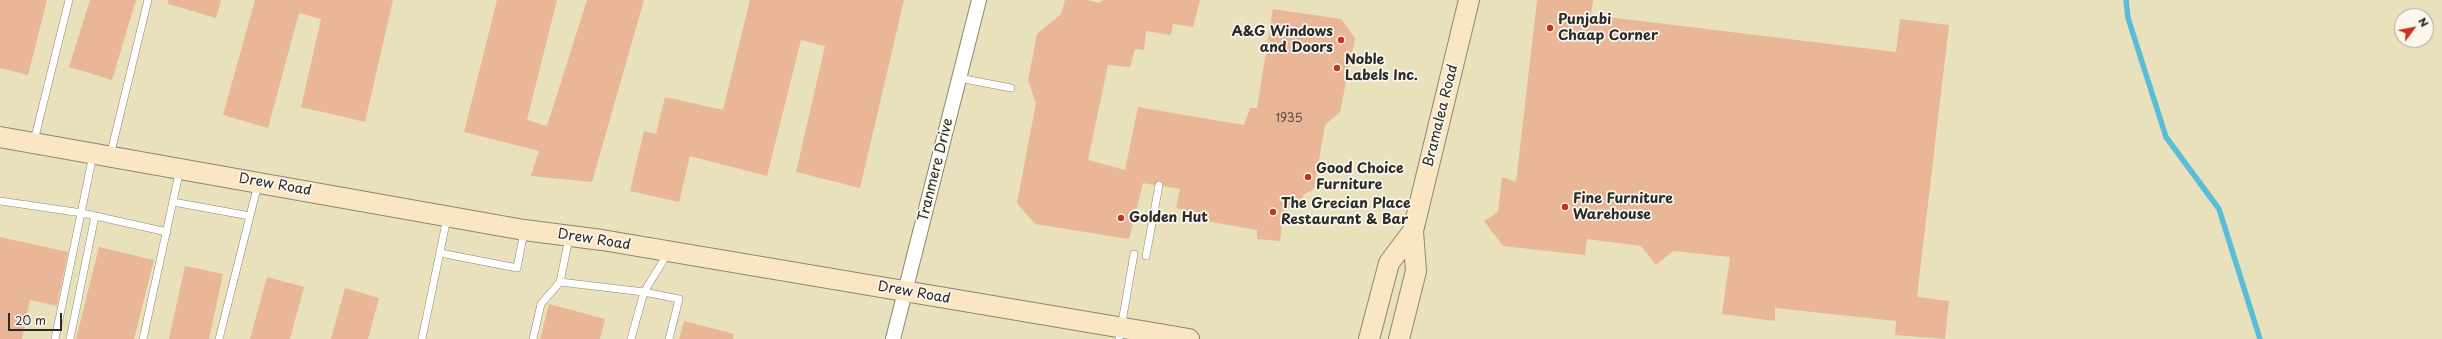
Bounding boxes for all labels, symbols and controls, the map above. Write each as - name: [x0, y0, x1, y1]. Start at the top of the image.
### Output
- north arrow: [2394, 8, 2434, 48]
- place label: Punjabi Chaap Corner: [1558, 12, 1658, 44]
- text: N: [2414, 14, 2433, 30]
- marker: Punjabi Chaap Corner: [1545, 23, 1555, 33]
- place label: A&G Windows and Doors: [1232, 24, 1333, 56]
- marker: A&G Windows and Doors: [1336, 35, 1346, 45]
- place label: Noble Labels Inc.: [1345, 52, 1418, 84]
- marker: Noble Labels Inc.: [1332, 63, 1342, 73]
- street label: Bramalea Road: [1420, 63, 1462, 169]
- house number: 1935: [1275, 112, 1303, 126]
- street label: Tranmere Drive: [915, 117, 957, 223]
- place label: Good Choice Furniture: [1316, 161, 1404, 194]
- street label: Drew Road: [237, 170, 313, 200]
- marker: Good Choice Furniture: [1303, 172, 1313, 182]
- place label: Fine Furniture Warehouse: [1573, 191, 1673, 224]
- place label: The Grecian Place Restaurant & Bar: [1281, 196, 1410, 228]
- marker: Fine Furniture Warehouse: [1560, 202, 1570, 212]
- marker: The Grecian Place Restaurant & Bar: [1268, 207, 1278, 217]
- place label: Golden Hut: [1129, 210, 1208, 226]
- marker: Golden Hut: [1116, 213, 1126, 223]
- street label: Drew Road: [556, 226, 632, 254]
- street label: Drew Road: [876, 278, 952, 308]
- scale bar: [10, 305, 64, 331]
- text: 20 m: [15, 311, 46, 329]

